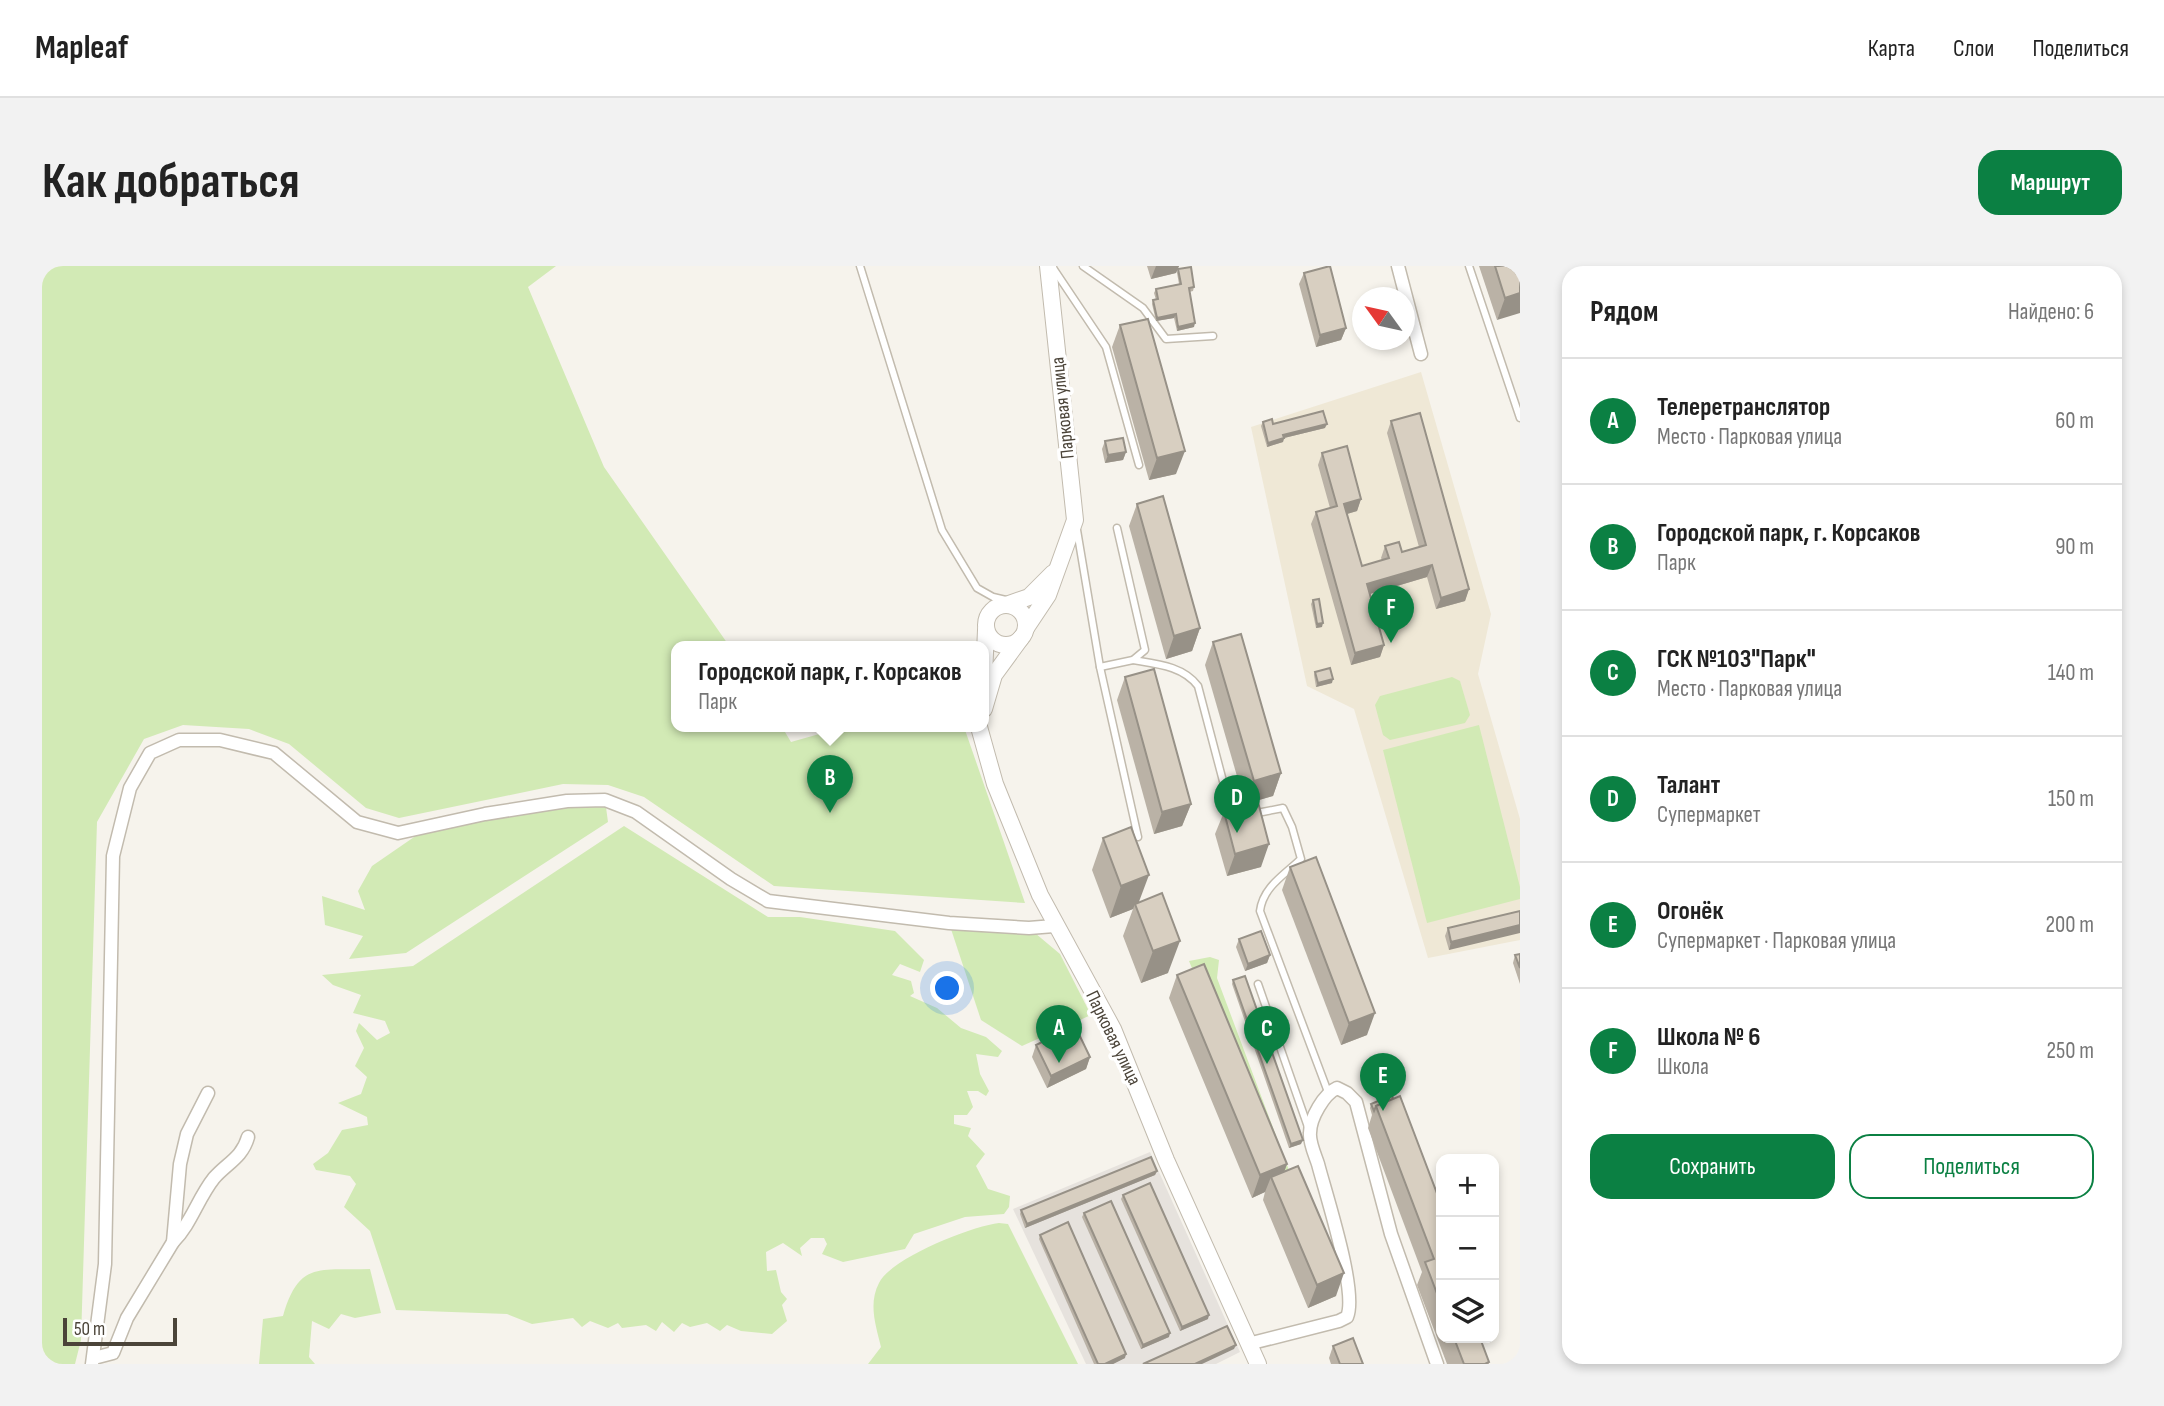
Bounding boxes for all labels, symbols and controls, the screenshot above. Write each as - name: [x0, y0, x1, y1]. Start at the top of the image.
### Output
- text: Mapleaf: [35, 28, 128, 68]
- text: Карта: [1868, 34, 1915, 63]
- text: Слои: [1953, 34, 1994, 63]
- text: Поделиться: [2032, 34, 2129, 63]
- button: Маршрут: [1978, 150, 2122, 215]
- text: Как добраться: [42, 153, 300, 212]
- north arrow: [1352, 287, 1415, 350]
- text: Рядом: [1590, 294, 1658, 330]
- text: Найдено: 6: [2008, 298, 2094, 326]
- street label: Парковая улица: [1046, 356, 1080, 460]
- text: Телеретранслятор: [1657, 392, 1830, 423]
- text: A: [1608, 407, 1618, 435]
- text: 60 m: [2055, 407, 2094, 435]
- text: Место · Парковая улица: [1657, 423, 1842, 451]
- text: Городской парк, г. Корсаков: [1657, 518, 1920, 549]
- text: B: [1608, 533, 1618, 561]
- text: 90 m: [2055, 533, 2094, 561]
- text: Парк: [1657, 549, 1696, 577]
- pin: F: [1368, 585, 1414, 643]
- popup: [671, 641, 989, 732]
- text: ГСК №103"Парк": [1657, 644, 1816, 675]
- text: Городской парк, г. Корсаков: [698, 657, 962, 688]
- text: C: [1607, 659, 1619, 687]
- text: 140 m: [2048, 659, 2094, 687]
- text: Место · Парковая улица: [1657, 675, 1842, 703]
- text: Парк: [698, 688, 737, 716]
- pin: B: [807, 755, 853, 813]
- text: Талант: [1657, 770, 1720, 801]
- pin: D: [1214, 775, 1260, 833]
- text: D: [1607, 785, 1619, 813]
- text: 150 m: [2048, 785, 2094, 813]
- text: Супермаркет: [1657, 801, 1760, 829]
- text: Огонёк: [1657, 896, 1723, 927]
- text: E: [1608, 911, 1618, 939]
- text: 200 m: [2046, 911, 2094, 939]
- text: Супермаркет · Парковая улица: [1657, 927, 1896, 955]
- your location: [930, 971, 964, 1005]
- street label: Парковая улица: [1080, 987, 1146, 1089]
- pin: A: [1036, 1005, 1082, 1063]
- pin: C: [1244, 1006, 1290, 1064]
- text: Школа № 6: [1657, 1022, 1760, 1053]
- text: F: [1608, 1037, 1618, 1065]
- text: 250 m: [2047, 1037, 2094, 1065]
- pin: E: [1360, 1053, 1406, 1111]
- text: Школа: [1657, 1053, 1709, 1081]
- button: Сохранить: [1590, 1134, 1835, 1199]
- button: Поделиться: [1849, 1134, 2094, 1199]
- map controls: [1436, 1154, 1499, 1343]
- button: +: [1436, 1154, 1499, 1217]
- button: −: [1436, 1217, 1499, 1280]
- button: layers: [1436, 1280, 1499, 1343]
- scale bar: [63, 1315, 177, 1347]
- text: 50 m: [74, 1318, 105, 1341]

